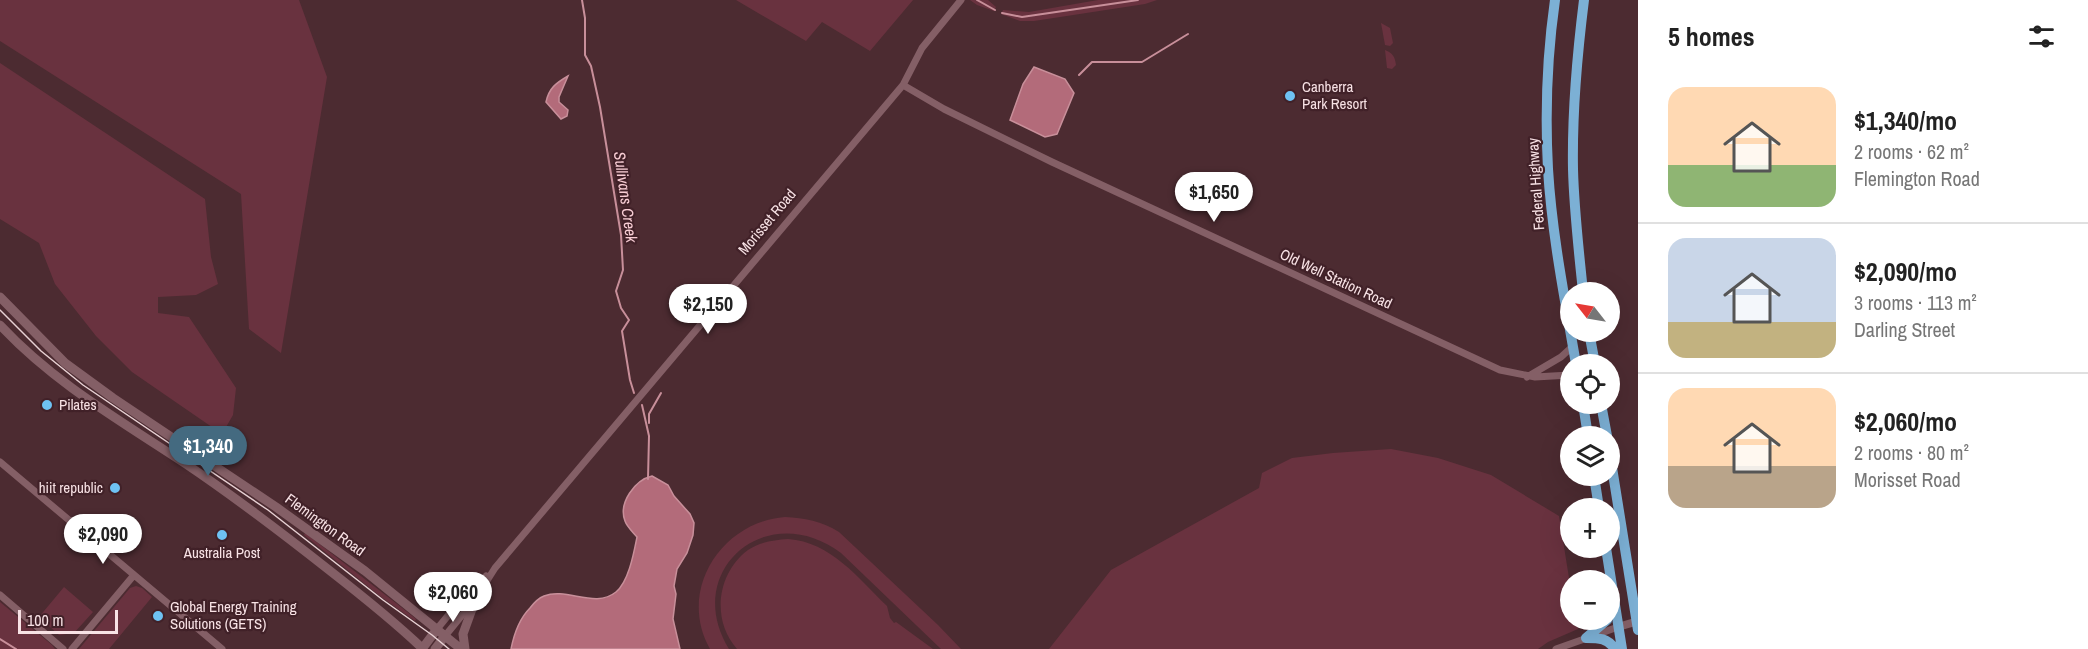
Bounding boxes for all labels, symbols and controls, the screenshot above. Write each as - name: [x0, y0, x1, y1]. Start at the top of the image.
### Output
- text: 5 homes: [1668, 19, 1755, 54]
- icon: filters: [2025, 20, 2058, 53]
- place label: Canberra Park Resort: [1302, 76, 1368, 114]
- marker: Canberra Park Resort: [1283, 89, 1297, 103]
- text: $1,340/mo: [1854, 103, 1957, 138]
- icon: home: [1716, 111, 1788, 183]
- street label: Federal Highway: [1522, 136, 1549, 231]
- text: 2 rooms · 62 m²: [1854, 138, 1969, 165]
- water label: Sullivans Creek: [609, 150, 643, 244]
- text: Flemington Road: [1854, 165, 1980, 192]
- pin: $1,650: [1165, 172, 1263, 223]
- text: $1,650: [1189, 178, 1239, 205]
- street label: Morisset Road: [733, 184, 800, 259]
- street label: Old Well Station Road: [1277, 243, 1396, 314]
- text: $2,090/mo: [1854, 254, 1957, 289]
- icon: home: [1716, 262, 1788, 334]
- north arrow: [1560, 282, 1620, 342]
- map controls: [1560, 282, 1620, 630]
- pin: $2,150: [659, 284, 757, 335]
- text: 3 rooms · 113 m²: [1854, 289, 1977, 316]
- text: $2,150: [683, 290, 733, 317]
- text: Darling Street: [1854, 316, 1955, 343]
- button: locate: [1560, 354, 1620, 414]
- place label: Pilates: [59, 394, 97, 415]
- marker: Pilates: [40, 398, 54, 412]
- text: $2,060/mo: [1854, 404, 1957, 439]
- icon: home: [1716, 412, 1788, 484]
- pin: $1,340: [159, 426, 257, 477]
- button: layers: [1560, 426, 1620, 486]
- text: $1,340: [183, 432, 233, 459]
- text: 2 rooms · 80 m²: [1854, 439, 1969, 466]
- text: Morisset Road: [1854, 466, 1961, 493]
- place label: hiit republic: [39, 477, 103, 498]
- marker: hiit republic: [108, 481, 122, 495]
- street label: Flemington Road: [281, 488, 370, 561]
- button: +: [1560, 498, 1620, 558]
- pin: $2,090: [54, 514, 152, 565]
- text: $2,090: [78, 520, 128, 547]
- marker: Australia Post: [215, 528, 229, 542]
- place label: Australia Post: [183, 542, 261, 563]
- button: −: [1560, 570, 1620, 630]
- pin: $2,060: [404, 572, 502, 623]
- text: $2,060: [428, 578, 478, 605]
- place label: Global Energy Training Solutions (GETS): [170, 596, 297, 634]
- scale bar: [18, 607, 118, 634]
- text: 100 m: [27, 609, 63, 631]
- marker: Global Energy Training Solutions (GETS): [151, 609, 165, 623]

